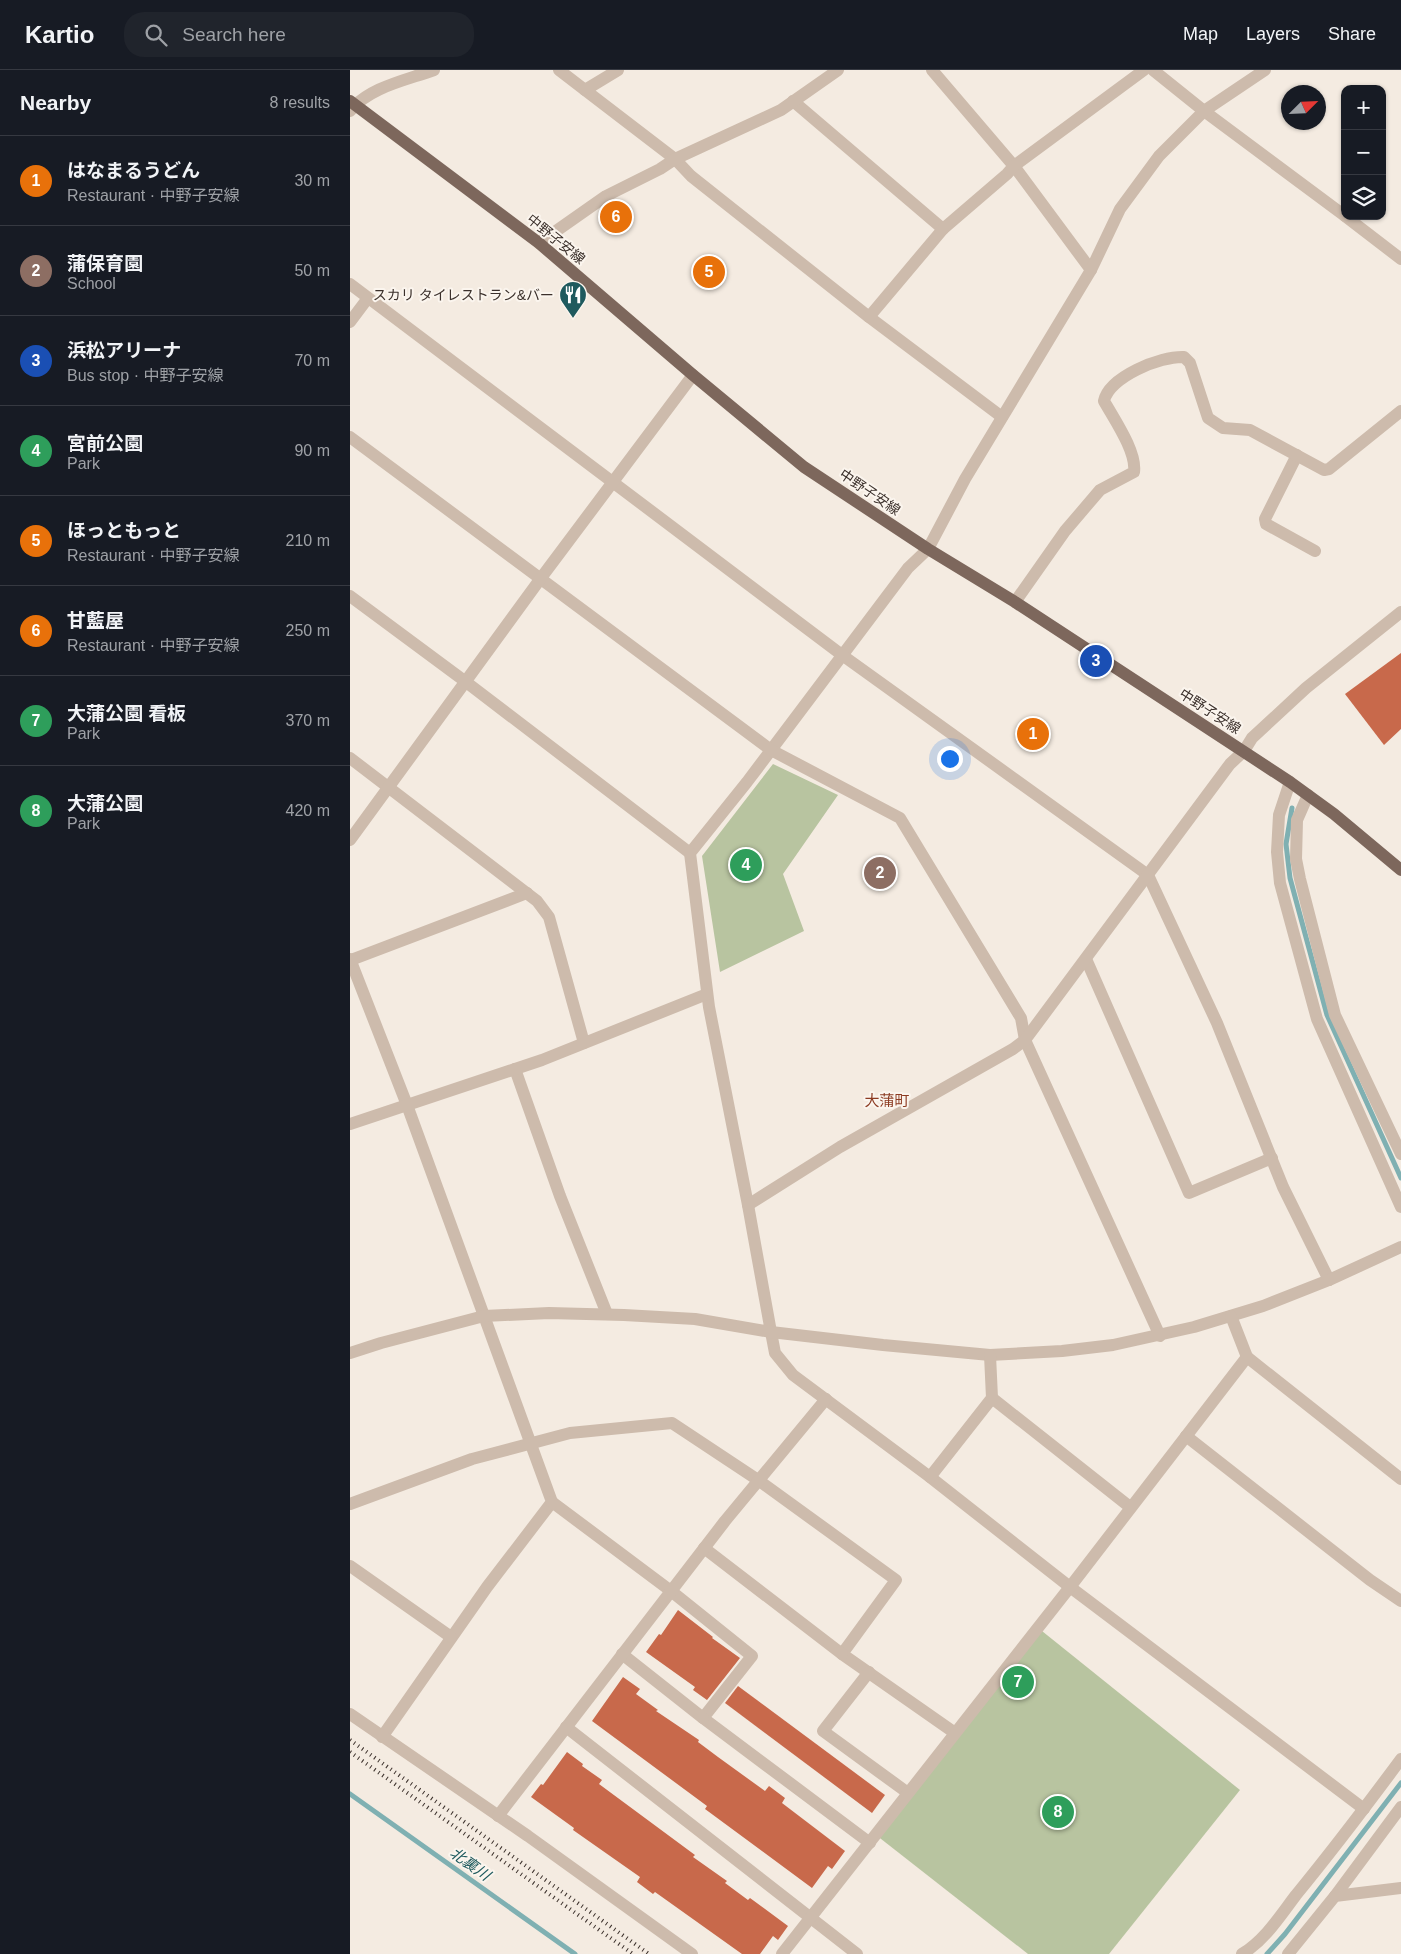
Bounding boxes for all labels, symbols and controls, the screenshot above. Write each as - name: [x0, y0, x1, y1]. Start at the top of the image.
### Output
- search box: [124, 12, 474, 57]
- text: Kartio: [25, 21, 94, 48]
- icon: search: [142, 21, 170, 49]
- text: Search here: [182, 24, 286, 45]
- text: Map: [1183, 24, 1218, 44]
- text: Layers: [1246, 24, 1300, 44]
- text: Share: [1328, 24, 1376, 44]
- north arrow: [1281, 85, 1326, 130]
- map controls: [1341, 85, 1386, 220]
- button: +: [1341, 85, 1386, 130]
- text: Nearby: [20, 91, 91, 114]
- text: 8 results: [270, 94, 330, 111]
- button: −: [1341, 130, 1386, 175]
- text: はなまるうどん: [67, 160, 200, 181]
- text: 1: [32, 172, 40, 189]
- text: 30 m: [294, 172, 330, 189]
- button: layers: [1341, 175, 1386, 220]
- text: Restaurant · 中野子安線: [67, 187, 240, 204]
- pin: 6: [600, 198, 632, 236]
- street label: 中野子安線: [524, 211, 588, 267]
- text: 蒲保育園: [67, 253, 143, 274]
- pin: 5: [693, 253, 725, 291]
- text: 2: [32, 262, 40, 279]
- text: 50 m: [294, 262, 330, 279]
- text: School: [67, 275, 116, 292]
- restaurant icon: スカリ タイレストラン&バー: [558, 280, 588, 319]
- place label: スカリ タイレストラン&バー: [373, 287, 554, 303]
- text: 浜松アリーナ: [67, 340, 181, 361]
- text: 3: [32, 352, 40, 369]
- text: 70 m: [294, 352, 330, 369]
- text: Bus stop · 中野子安線: [67, 367, 223, 384]
- text: 宮前公園: [67, 433, 143, 454]
- text: 4: [32, 442, 40, 459]
- text: 90 m: [294, 442, 330, 459]
- text: Park: [67, 455, 100, 472]
- street label: 中野子安線: [837, 466, 903, 518]
- text: ほっともっと: [67, 520, 181, 541]
- text: 5: [32, 532, 40, 549]
- text: 210 m: [286, 532, 330, 549]
- text: Restaurant · 中野子安線: [67, 547, 240, 564]
- text: 甘藍屋: [67, 610, 124, 631]
- text: 6: [32, 622, 40, 639]
- text: 250 m: [286, 622, 330, 639]
- text: Restaurant · 中野子安線: [67, 637, 240, 654]
- pin: 3: [1080, 642, 1112, 680]
- street label: 中野子安線: [1176, 685, 1244, 737]
- text: 大蒲公園 看板: [67, 703, 186, 724]
- text: 7: [32, 712, 40, 729]
- text: 370 m: [286, 712, 330, 729]
- pin: 1: [1017, 715, 1049, 753]
- text: Park: [67, 725, 100, 742]
- your location: [937, 746, 963, 772]
- text: 大蒲公園: [67, 793, 143, 814]
- text: 8: [32, 802, 40, 819]
- text: 420 m: [286, 802, 330, 819]
- text: Park: [67, 815, 100, 832]
- pin: 4: [730, 846, 762, 884]
- pin: 2: [864, 854, 896, 892]
- district label: 大蒲町: [864, 1092, 910, 1109]
- pin: 7: [1002, 1663, 1034, 1701]
- pin: 8: [1042, 1793, 1074, 1831]
- water label: 北裏川: [447, 1844, 495, 1885]

